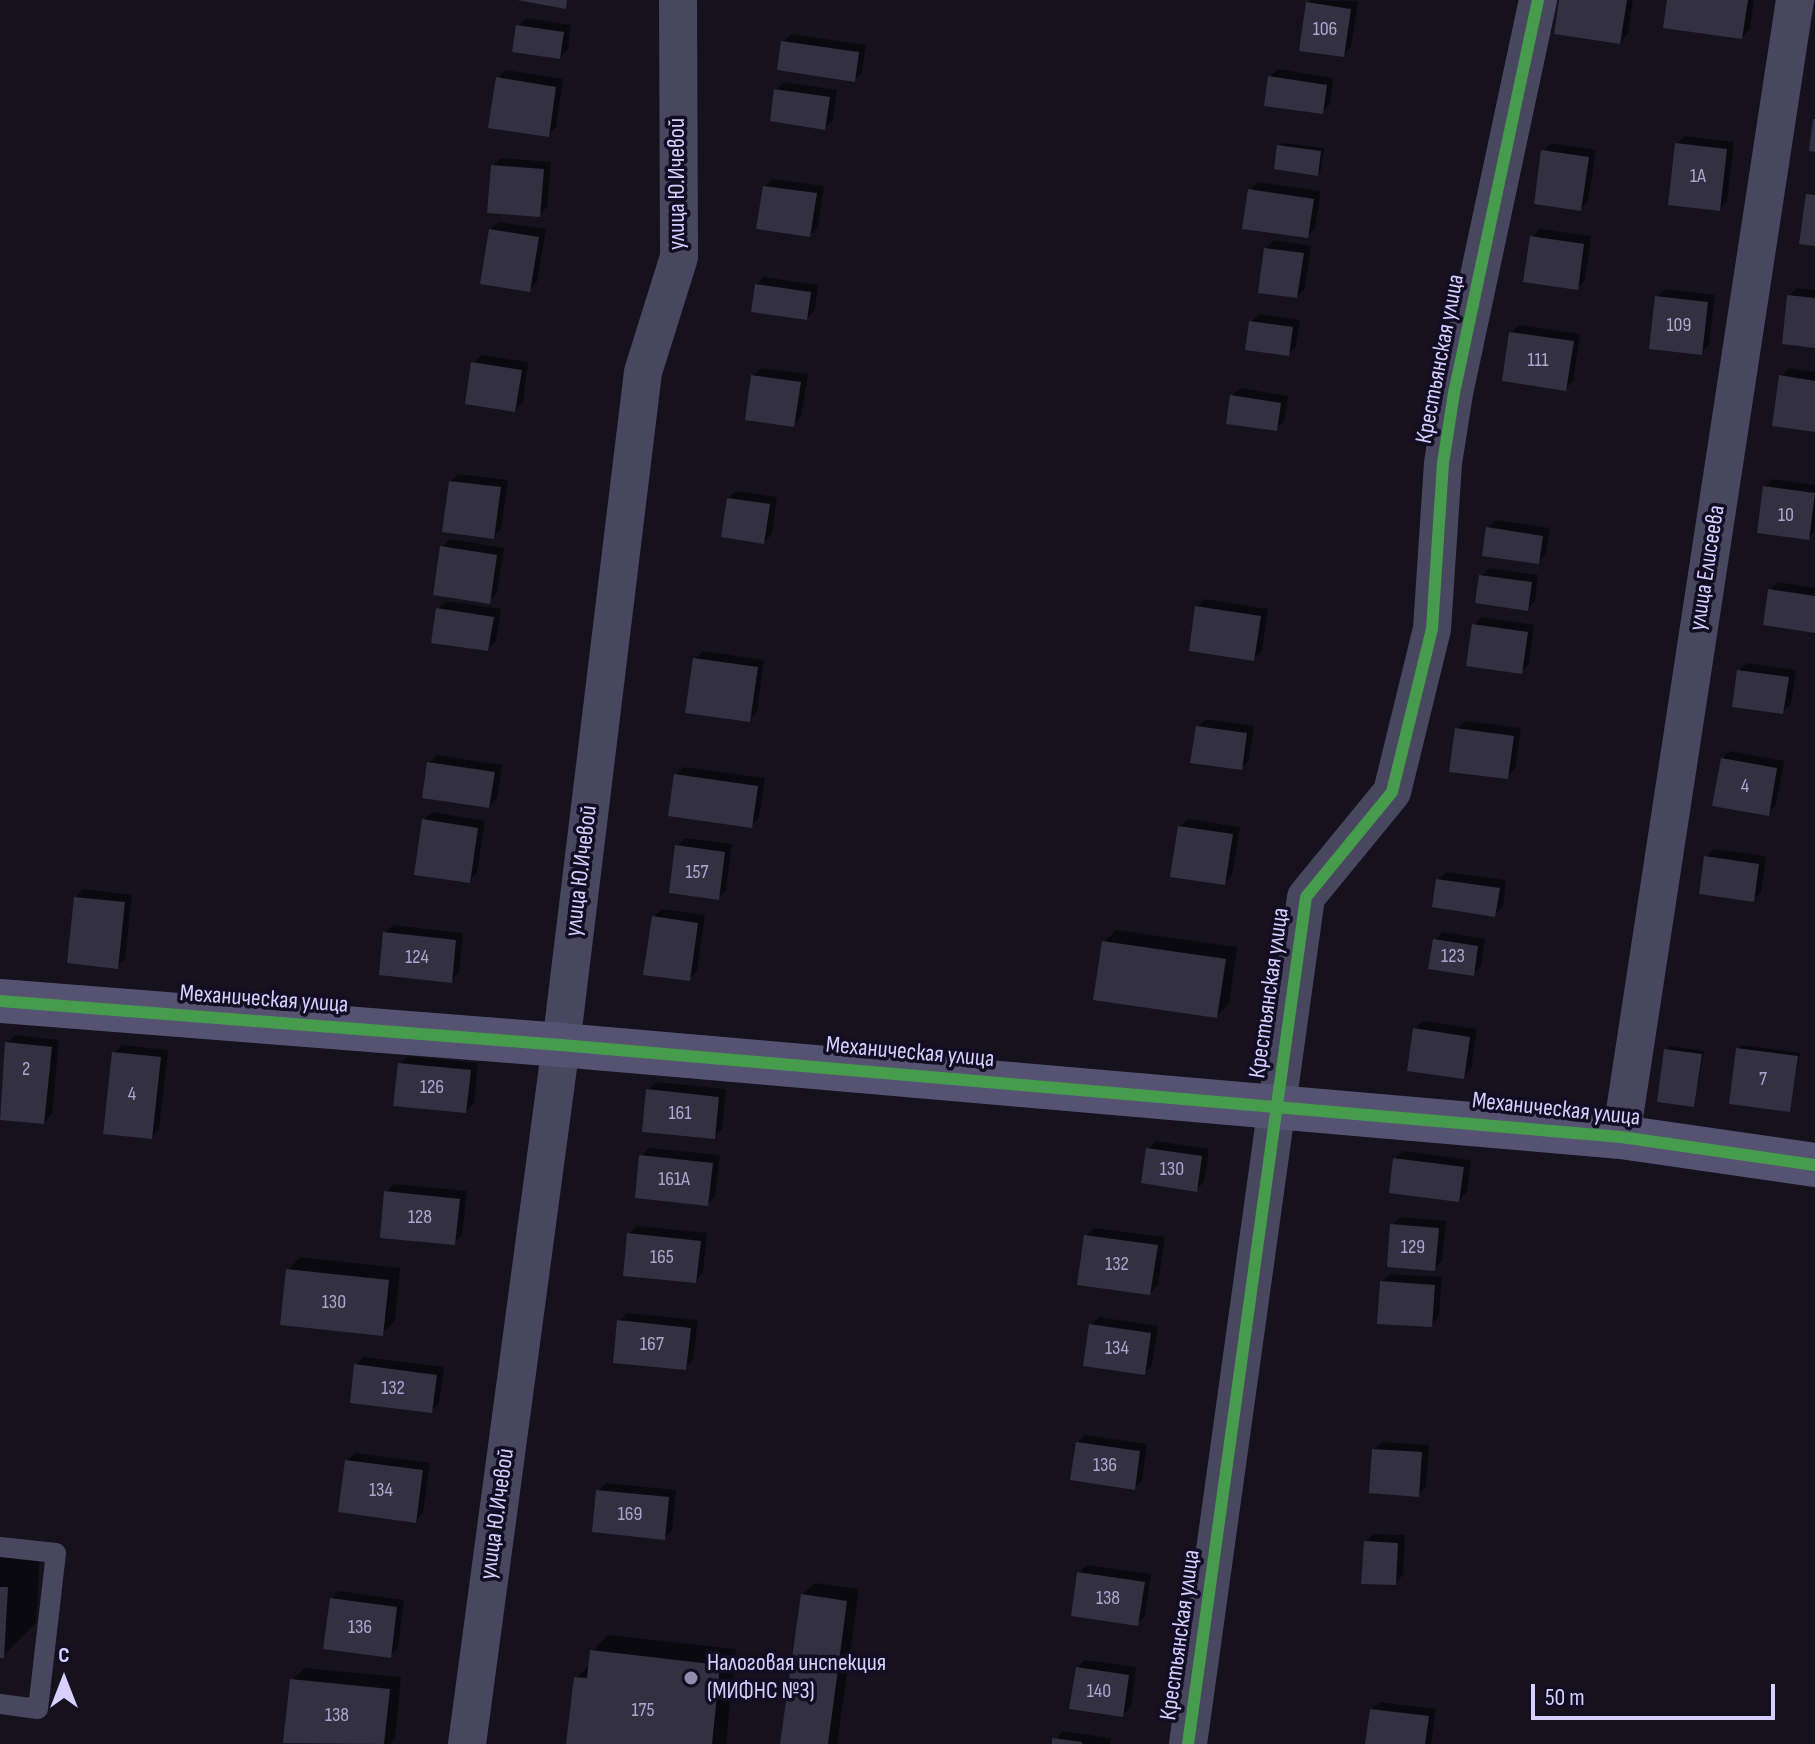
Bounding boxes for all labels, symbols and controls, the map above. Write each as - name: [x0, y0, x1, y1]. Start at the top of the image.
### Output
- house number: 106: [1313, 18, 1337, 42]
- street label: улица Ю.Ичевой: [664, 118, 692, 250]
- house number: 1А: [1690, 165, 1706, 189]
- street label: Крестьянская улица: [1410, 272, 1472, 446]
- house number: 109: [1667, 314, 1691, 338]
- house number: 111: [1528, 349, 1548, 373]
- street label: улица Елисеева: [1684, 503, 1732, 633]
- house number: 10: [1778, 504, 1794, 528]
- house number: 4: [1741, 775, 1749, 799]
- street label: улица Ю.Ичевой: [560, 804, 604, 938]
- house number: 157: [686, 861, 708, 885]
- street label: Крестьянская улица: [1244, 906, 1296, 1080]
- house number: 123: [1441, 945, 1465, 969]
- house number: 124: [405, 946, 429, 970]
- street label: Механическая улица: [179, 980, 349, 1020]
- street label: Механическая улица: [825, 1031, 995, 1075]
- house number: 2: [22, 1058, 30, 1082]
- house number: 7: [1759, 1068, 1767, 1092]
- house number: 126: [420, 1076, 444, 1100]
- house number: 4: [128, 1083, 136, 1107]
- street label: Механическая улица: [1471, 1087, 1641, 1133]
- house number: 161: [669, 1102, 691, 1126]
- house number: 130: [1160, 1158, 1184, 1182]
- house number: 161А: [658, 1168, 690, 1192]
- house number: 128: [408, 1206, 432, 1230]
- house number: 129: [1401, 1236, 1425, 1260]
- house number: 165: [650, 1246, 674, 1270]
- house number: 132: [1105, 1253, 1129, 1277]
- house number: 130: [322, 1291, 346, 1315]
- house number: 167: [640, 1333, 664, 1357]
- house number: 134: [1105, 1337, 1129, 1361]
- house number: 132: [381, 1377, 405, 1401]
- street label: улица Ю.Ичевой: [475, 1447, 521, 1581]
- house number: 136: [1093, 1454, 1117, 1478]
- house number: 134: [369, 1479, 393, 1503]
- house number: 169: [618, 1503, 642, 1527]
- street label: Крестьянская улица: [1155, 1548, 1207, 1722]
- house number: 138: [1096, 1587, 1120, 1611]
- house number: 136: [348, 1616, 372, 1640]
- north arrow: [24, 1640, 104, 1720]
- text: С: [58, 1642, 70, 1669]
- place label: Налоговая инспекция (МИФНС №3): [707, 1650, 886, 1706]
- scale bar: [1535, 1668, 1779, 1718]
- marker: Налоговая инспекция (МИФНС №3): [682, 1669, 700, 1687]
- house number: 140: [1087, 1680, 1111, 1704]
- text: 50 m: [1545, 1683, 1585, 1712]
- house number: 175: [632, 1699, 654, 1723]
- house number: 138: [325, 1704, 349, 1728]

